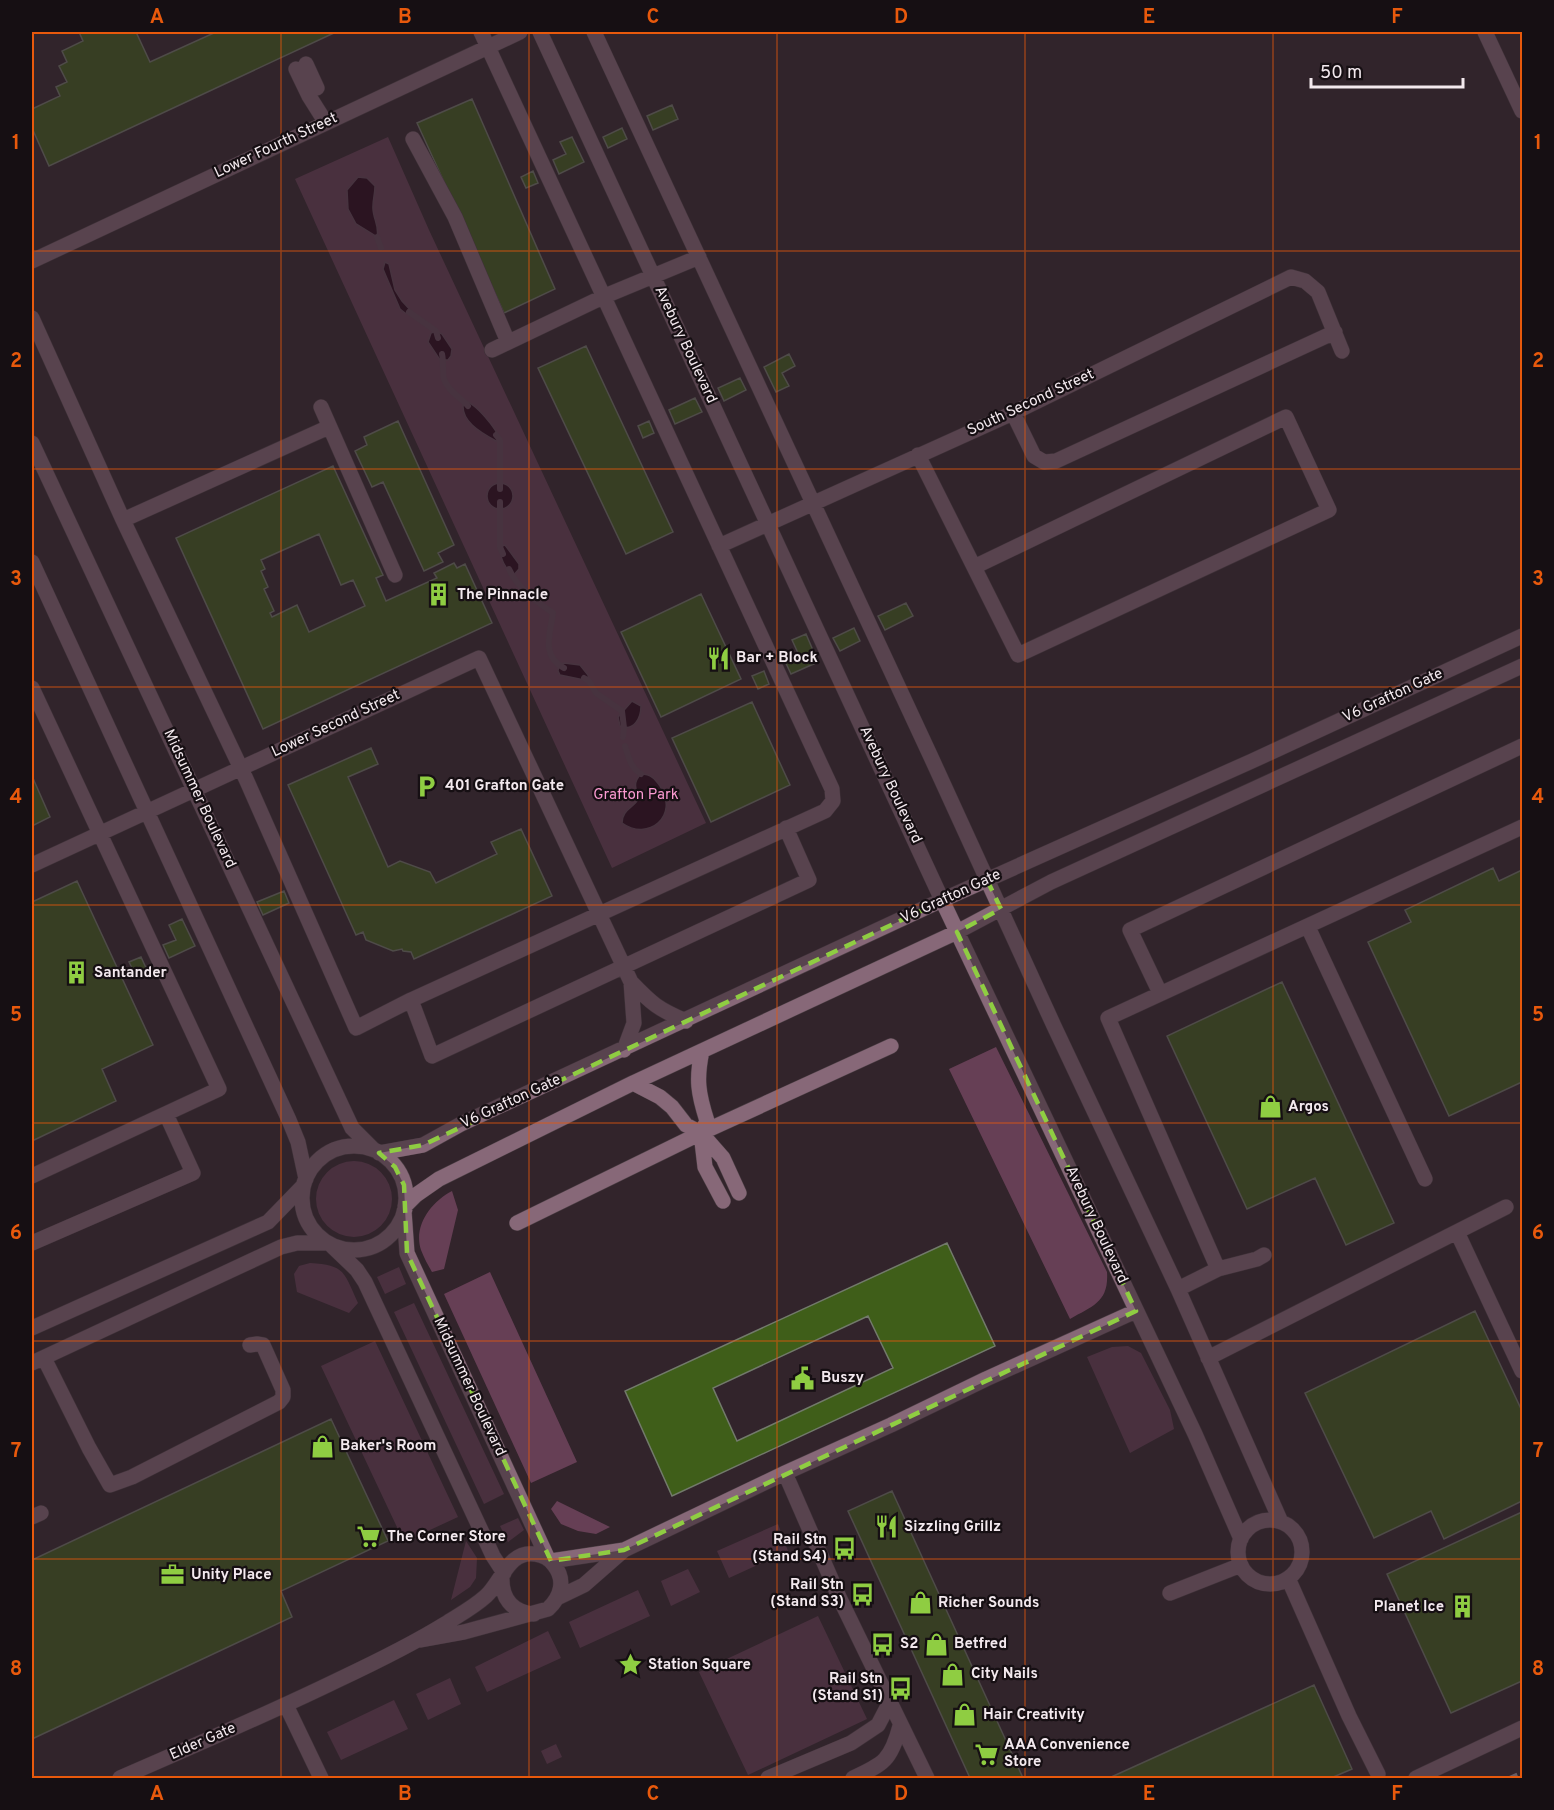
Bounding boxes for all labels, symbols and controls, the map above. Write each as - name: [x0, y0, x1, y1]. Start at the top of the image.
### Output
- text: A: [150, 5, 164, 31]
- text: B: [398, 5, 412, 31]
- text: C: [647, 5, 659, 31]
- text: D: [894, 5, 908, 31]
- text: E: [1143, 5, 1155, 31]
- text: F: [1391, 5, 1403, 31]
- scale bar: [1311, 51, 1462, 89]
- text: 50 m: [1320, 62, 1362, 85]
- street label: Lower Fourth Street: [211, 109, 341, 183]
- text: 1: [12, 131, 20, 157]
- text: 1: [1534, 131, 1542, 157]
- street label: Avebury Boulevard: [649, 283, 721, 407]
- text: 2: [10, 349, 22, 375]
- text: 2: [1532, 349, 1544, 375]
- street label: South Second Street: [965, 365, 1097, 441]
- text: 3: [10, 567, 22, 593]
- text: 3: [1532, 567, 1544, 593]
- building icon: The Pinnacle: [426, 582, 452, 608]
- place label: The Pinnacle: [457, 586, 548, 605]
- restaurant icon: Bar + Block: [705, 645, 731, 671]
- place label: Bar + Block: [736, 649, 818, 668]
- street label: V6 Grafton Gate: [1340, 664, 1446, 728]
- street label: Lower Second Street: [269, 686, 403, 762]
- street label: Avebury Boulevard: [854, 723, 926, 847]
- street label: Midsummer Boulevard: [158, 727, 240, 871]
- parking icon: 401 Grafton Gate: [414, 773, 440, 799]
- place label: 401 Grafton Gate: [445, 777, 564, 796]
- text: 4: [10, 785, 22, 811]
- text: 4: [1532, 785, 1544, 811]
- park label: Grafton Park: [593, 786, 679, 805]
- street label: V6 Grafton Gate: [898, 865, 1004, 929]
- building icon: Santander: [63, 960, 89, 986]
- place label: Santander: [94, 964, 168, 983]
- text: 5: [10, 1003, 22, 1029]
- text: 5: [1532, 1003, 1544, 1029]
- street label: V6 Grafton Gate: [458, 1070, 564, 1134]
- shop icon: Argos: [1257, 1094, 1283, 1120]
- place label: Argos: [1288, 1098, 1329, 1117]
- street label: Avebury Boulevard: [1060, 1163, 1132, 1287]
- text: 6: [10, 1221, 22, 1247]
- text: 6: [1532, 1221, 1544, 1247]
- street label: Midsummer Boulevard: [428, 1315, 510, 1459]
- public building icon: Buszy: [790, 1365, 816, 1391]
- place label: Buszy: [821, 1369, 864, 1388]
- shop icon: Baker's Room: [309, 1433, 335, 1459]
- place label: Baker's Room: [340, 1437, 436, 1456]
- text: 7: [11, 1439, 21, 1465]
- text: 7: [1533, 1439, 1543, 1465]
- restaurant icon: Sizzling Grillz: [873, 1514, 899, 1540]
- place label: Sizzling Grillz: [904, 1518, 1001, 1537]
- supermarket icon: The Corner Store: [356, 1524, 382, 1550]
- place label: The Corner Store: [387, 1528, 506, 1547]
- place label: Rail Stn (Stand S4): [752, 1531, 827, 1567]
- bus stop icon: Rail Stn (Stand S4): [832, 1536, 858, 1562]
- office icon: Unity Place: [160, 1562, 186, 1588]
- place label: Unity Place: [191, 1566, 272, 1585]
- place label: Rail Stn (Stand S3): [770, 1576, 844, 1612]
- bus stop icon: Rail Stn (Stand S3): [849, 1581, 875, 1607]
- shop icon: Richer Sounds: [907, 1590, 933, 1616]
- place label: Richer Sounds: [938, 1594, 1039, 1613]
- building icon: Planet Ice: [1449, 1594, 1475, 1620]
- place label: Planet Ice: [1374, 1598, 1444, 1617]
- bus stop icon: S2: [869, 1631, 895, 1657]
- shop icon: Betfred: [923, 1631, 949, 1657]
- place label: S2: [900, 1635, 918, 1654]
- place label: Betfred: [954, 1635, 1007, 1654]
- place icon: Station Square: [617, 1652, 643, 1678]
- place label: Station Square: [648, 1656, 751, 1675]
- text: 8: [10, 1657, 22, 1683]
- text: 8: [1532, 1657, 1544, 1683]
- shop icon: City Nails: [940, 1661, 966, 1687]
- place label: City Nails: [971, 1665, 1038, 1684]
- place label: Rail Stn (Stand S1): [812, 1670, 883, 1706]
- bus stop icon: Rail Stn (Stand S1): [888, 1675, 914, 1701]
- shop icon: Hair Creativity: [952, 1702, 978, 1728]
- place label: Hair Creativity: [983, 1706, 1085, 1725]
- street label: Elder Gate: [167, 1719, 239, 1765]
- place label: AAA Convenience Store: [1004, 1736, 1130, 1772]
- supermarket icon: AAA Convenience Store: [973, 1741, 999, 1767]
- text: A: [150, 1782, 164, 1808]
- text: B: [398, 1782, 412, 1808]
- text: C: [647, 1782, 659, 1808]
- text: D: [894, 1782, 908, 1808]
- text: E: [1143, 1782, 1155, 1808]
- text: F: [1391, 1782, 1403, 1808]

